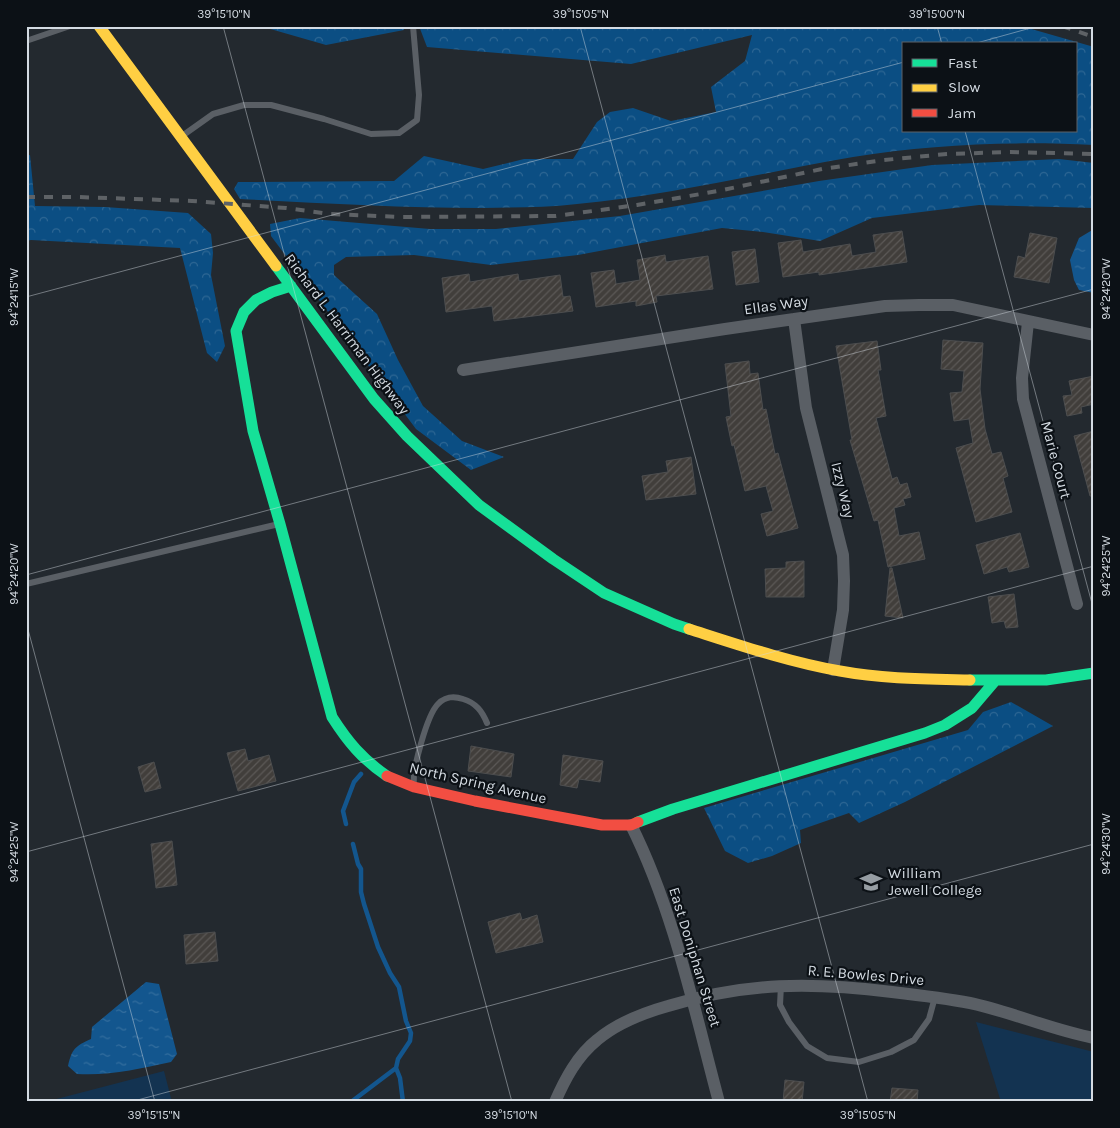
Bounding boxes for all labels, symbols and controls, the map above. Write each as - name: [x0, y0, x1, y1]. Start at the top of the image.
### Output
- text: 39°15'10"N: [197, 7, 251, 21]
- text: 39°15'05"N: [553, 7, 609, 21]
- text: 39°15'00"N: [909, 7, 965, 21]
- legend: [902, 42, 1078, 132]
- text: Fast: [948, 54, 978, 72]
- text: Slow: [948, 78, 980, 96]
- text: Jam: [948, 104, 976, 122]
- street label: Richard L. Harriman Highway: [281, 250, 413, 418]
- text: 94°24'20"W: [1099, 258, 1113, 320]
- text: 94°24'15"W: [7, 268, 21, 326]
- street label: Ellas Way: [743, 292, 809, 318]
- street label: Marie Court: [1037, 419, 1075, 501]
- street label: Izzy Way: [827, 460, 859, 520]
- text: 94°24'25"W: [1099, 535, 1113, 597]
- text: 94°24'20"W: [7, 543, 21, 605]
- street label: North Spring Avenue: [408, 758, 548, 808]
- text: 94°24'30"W: [1099, 813, 1113, 875]
- text: 94°24'25"W: [7, 821, 21, 883]
- place label: William Jewell College: [888, 864, 982, 899]
- school or university icon: William Jewell College: [858, 869, 884, 895]
- street label: East Doniphan Street: [665, 885, 725, 1029]
- street label: R. E. Bowles Drive: [807, 961, 925, 989]
- text: 39°15'15"N: [127, 1108, 181, 1122]
- text: 39°15'10"N: [484, 1108, 538, 1122]
- text: 39°15'05"N: [840, 1108, 896, 1122]

